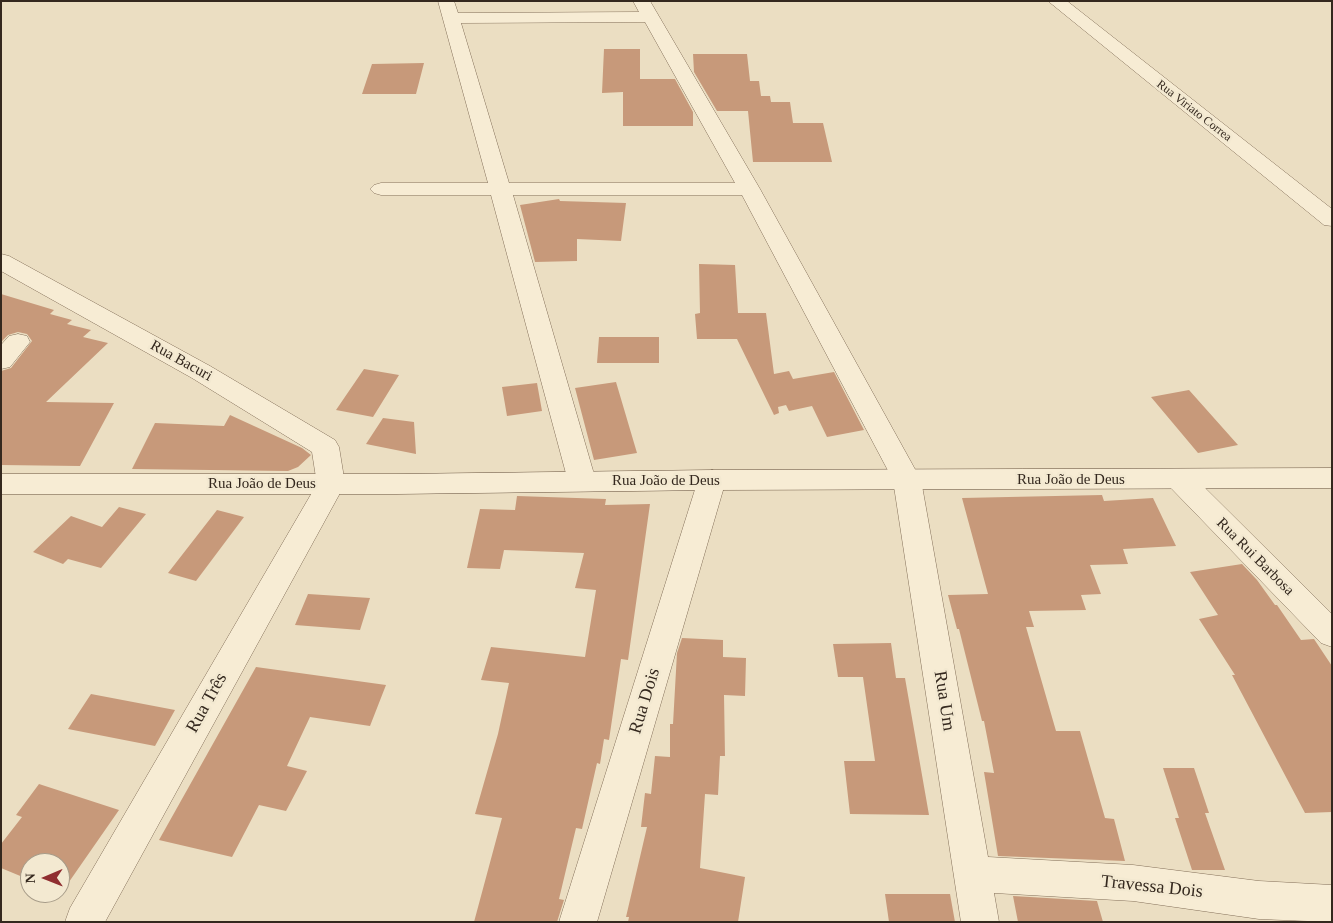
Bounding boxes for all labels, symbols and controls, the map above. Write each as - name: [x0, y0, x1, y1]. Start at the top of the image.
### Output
- street label: Rua Viriato Correa: [1154, 77, 1234, 145]
- street label: Rua Bacuri: [147, 337, 215, 385]
- street label: Rua João de Deus: [1017, 471, 1125, 489]
- street label: Rua João de Deus: [612, 472, 720, 490]
- street label: Rua João de Deus: [208, 475, 316, 493]
- street label: Rua Rui Barbosa: [1212, 514, 1298, 600]
- street label: Rua Dois: [625, 666, 665, 736]
- street label: Rua Três: [182, 669, 232, 737]
- street label: Rua Um: [929, 669, 959, 733]
- north arrow: [20, 853, 70, 903]
- street label: Travessa Dois: [1100, 871, 1204, 903]
- text: N: [23, 873, 38, 883]

